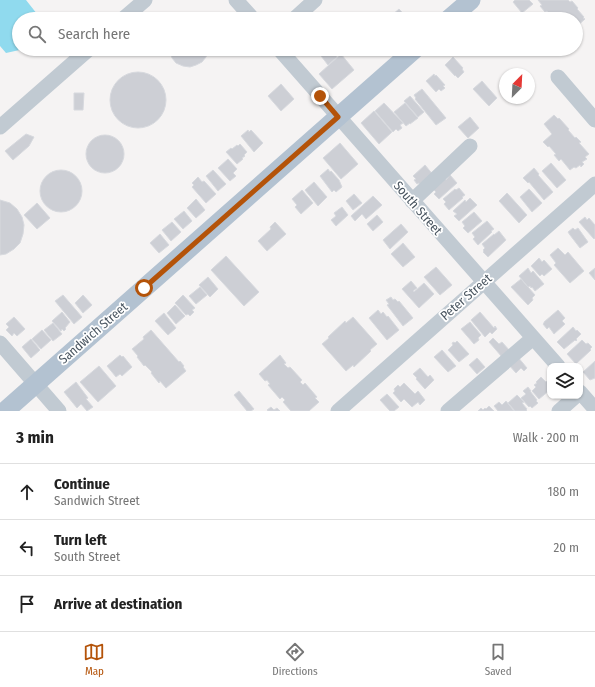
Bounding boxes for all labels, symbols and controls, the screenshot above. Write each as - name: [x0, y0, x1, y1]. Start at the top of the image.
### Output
- search box: [12, 12, 583, 56]
- icon: search: [26, 23, 48, 45]
- text: Search here: [58, 25, 130, 43]
- north arrow: [499, 68, 535, 104]
- route end: [311, 87, 329, 105]
- street label: South Street: [391, 178, 446, 238]
- street label: Peter Street: [437, 270, 495, 323]
- route start: [135, 279, 153, 297]
- street label: Sandwich Street: [56, 299, 131, 367]
- map controls: [547, 363, 583, 399]
- button: layers: [547, 363, 583, 399]
- text: 3 min: [16, 427, 54, 448]
- text: Walk · 200 m: [513, 430, 579, 445]
- text: Continue: [54, 475, 110, 493]
- icon: ahead: [16, 481, 38, 503]
- text: 180 m: [548, 484, 579, 499]
- text: Sandwich Street: [54, 493, 140, 508]
- text: Turn left: [54, 531, 107, 549]
- icon: left: [16, 537, 38, 559]
- text: 20 m: [553, 540, 579, 555]
- text: South Street: [54, 549, 120, 564]
- icon: arrive: [16, 593, 38, 615]
- text: Arrive at destination: [54, 595, 182, 613]
- tab: Map: [83, 641, 105, 678]
- tab: Directions: [272, 641, 318, 678]
- tab: Saved: [485, 641, 512, 678]

